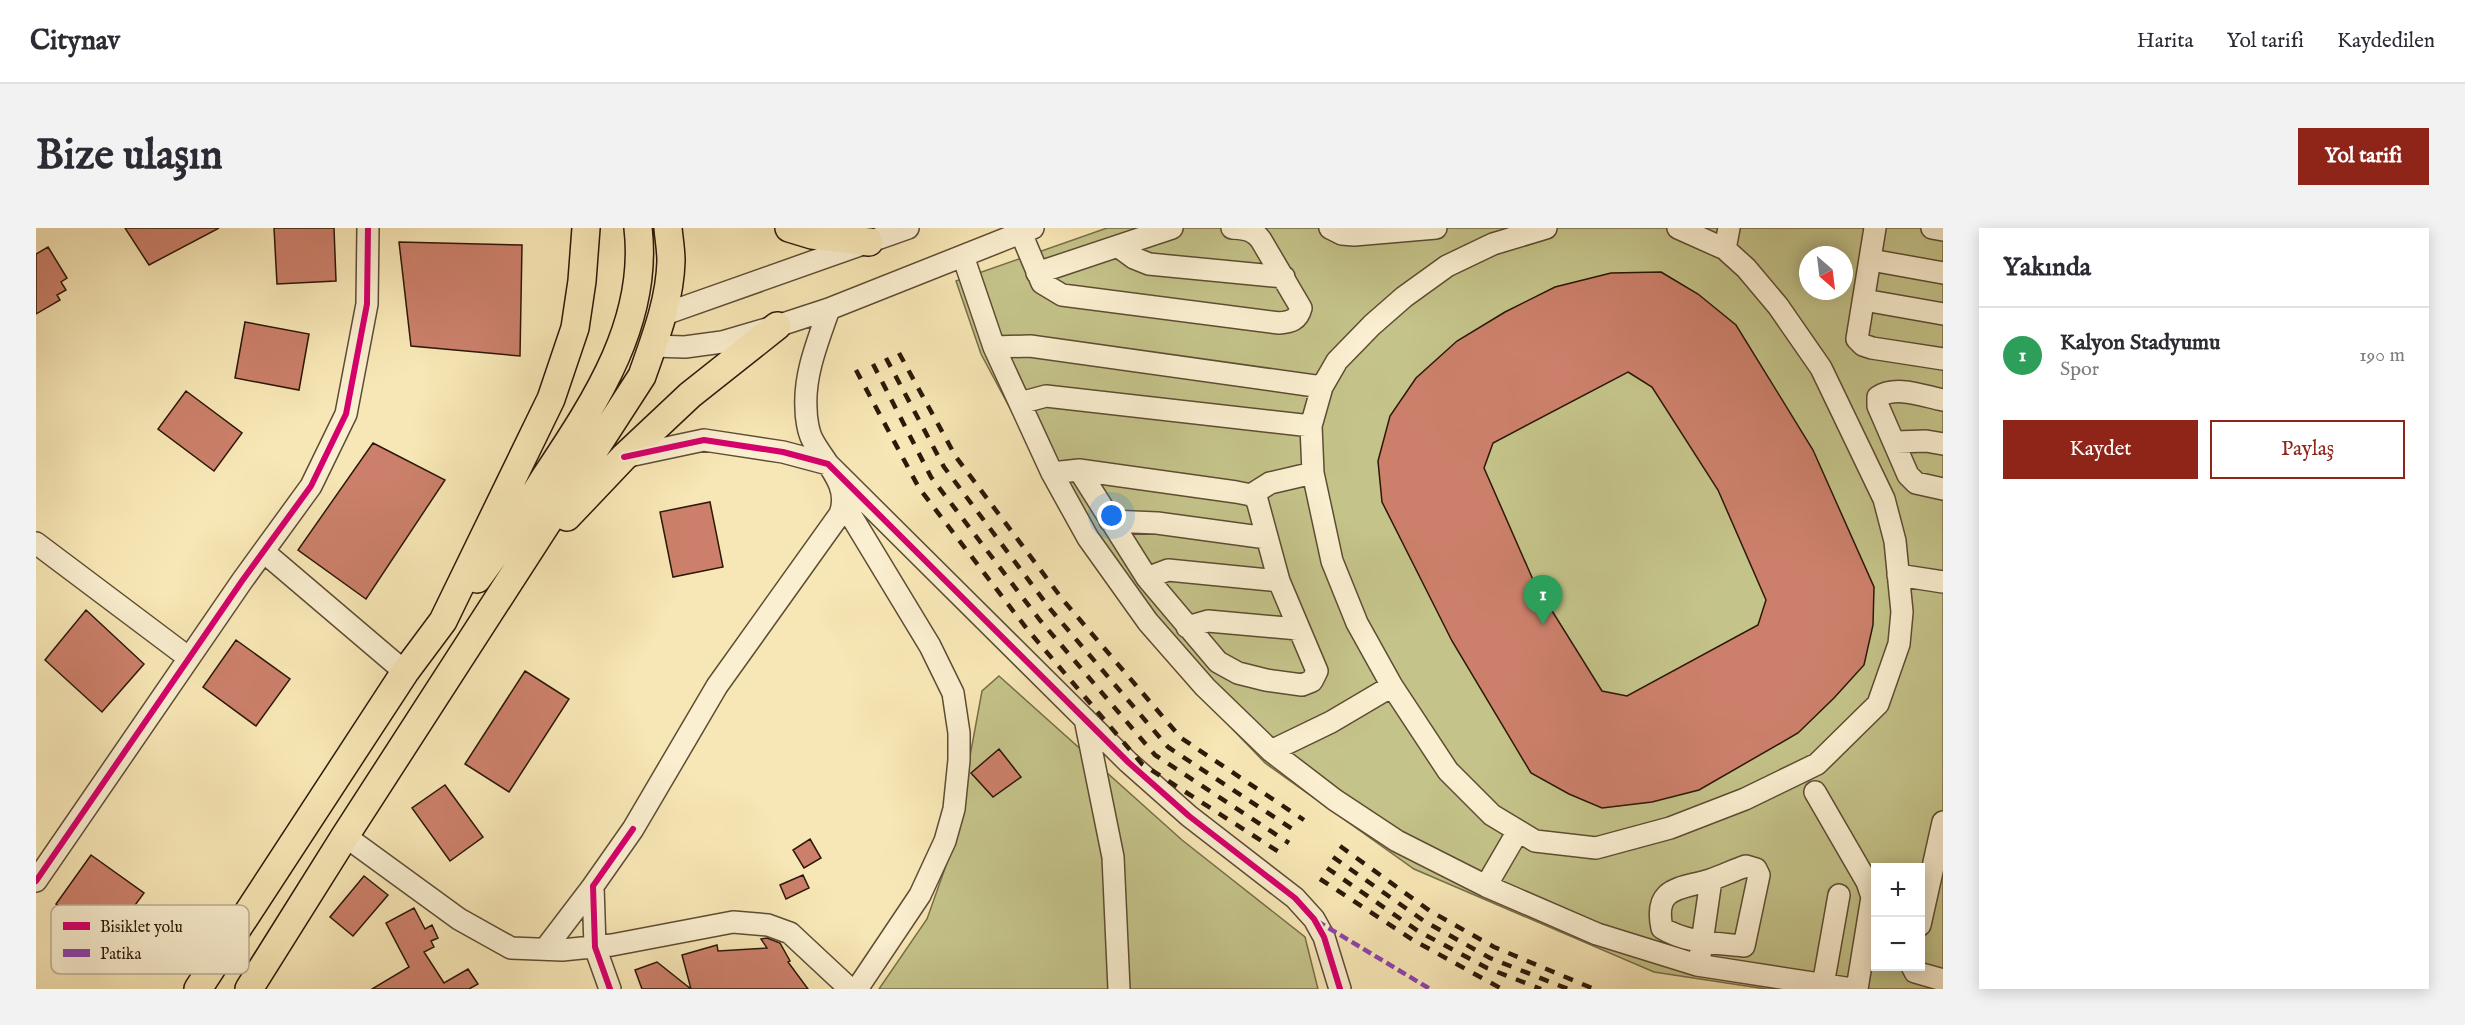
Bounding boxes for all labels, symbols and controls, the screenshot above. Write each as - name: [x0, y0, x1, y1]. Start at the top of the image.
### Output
- text: Citynav: [30, 24, 120, 59]
- text: Harita: [2137, 28, 2194, 55]
- text: Yol tarifi: [2227, 28, 2304, 55]
- text: Kaydedilen: [2337, 28, 2435, 55]
- button: Yol tarifi: [2298, 128, 2429, 185]
- text: Bize ulaşın: [36, 130, 223, 183]
- north arrow: [1799, 246, 1853, 300]
- text: Yakında: [2003, 251, 2091, 284]
- text: Kalyon Stadyumu: [2060, 329, 2220, 357]
- text: 1: [2019, 343, 2026, 368]
- text: 190 m: [2359, 343, 2405, 368]
- text: Spor: [2060, 357, 2099, 382]
- button: Kaydet: [2003, 420, 2198, 479]
- button: Paylaş: [2210, 420, 2405, 479]
- your location: [1097, 501, 1126, 530]
- pin: 1: [1524, 576, 1562, 625]
- map controls: [1871, 863, 1925, 971]
- button: +: [1871, 863, 1925, 917]
- legend: [51, 905, 249, 974]
- button: −: [1871, 917, 1925, 971]
- text: Bisiklet yolu: [100, 918, 183, 938]
- text: Patika: [100, 945, 141, 965]

